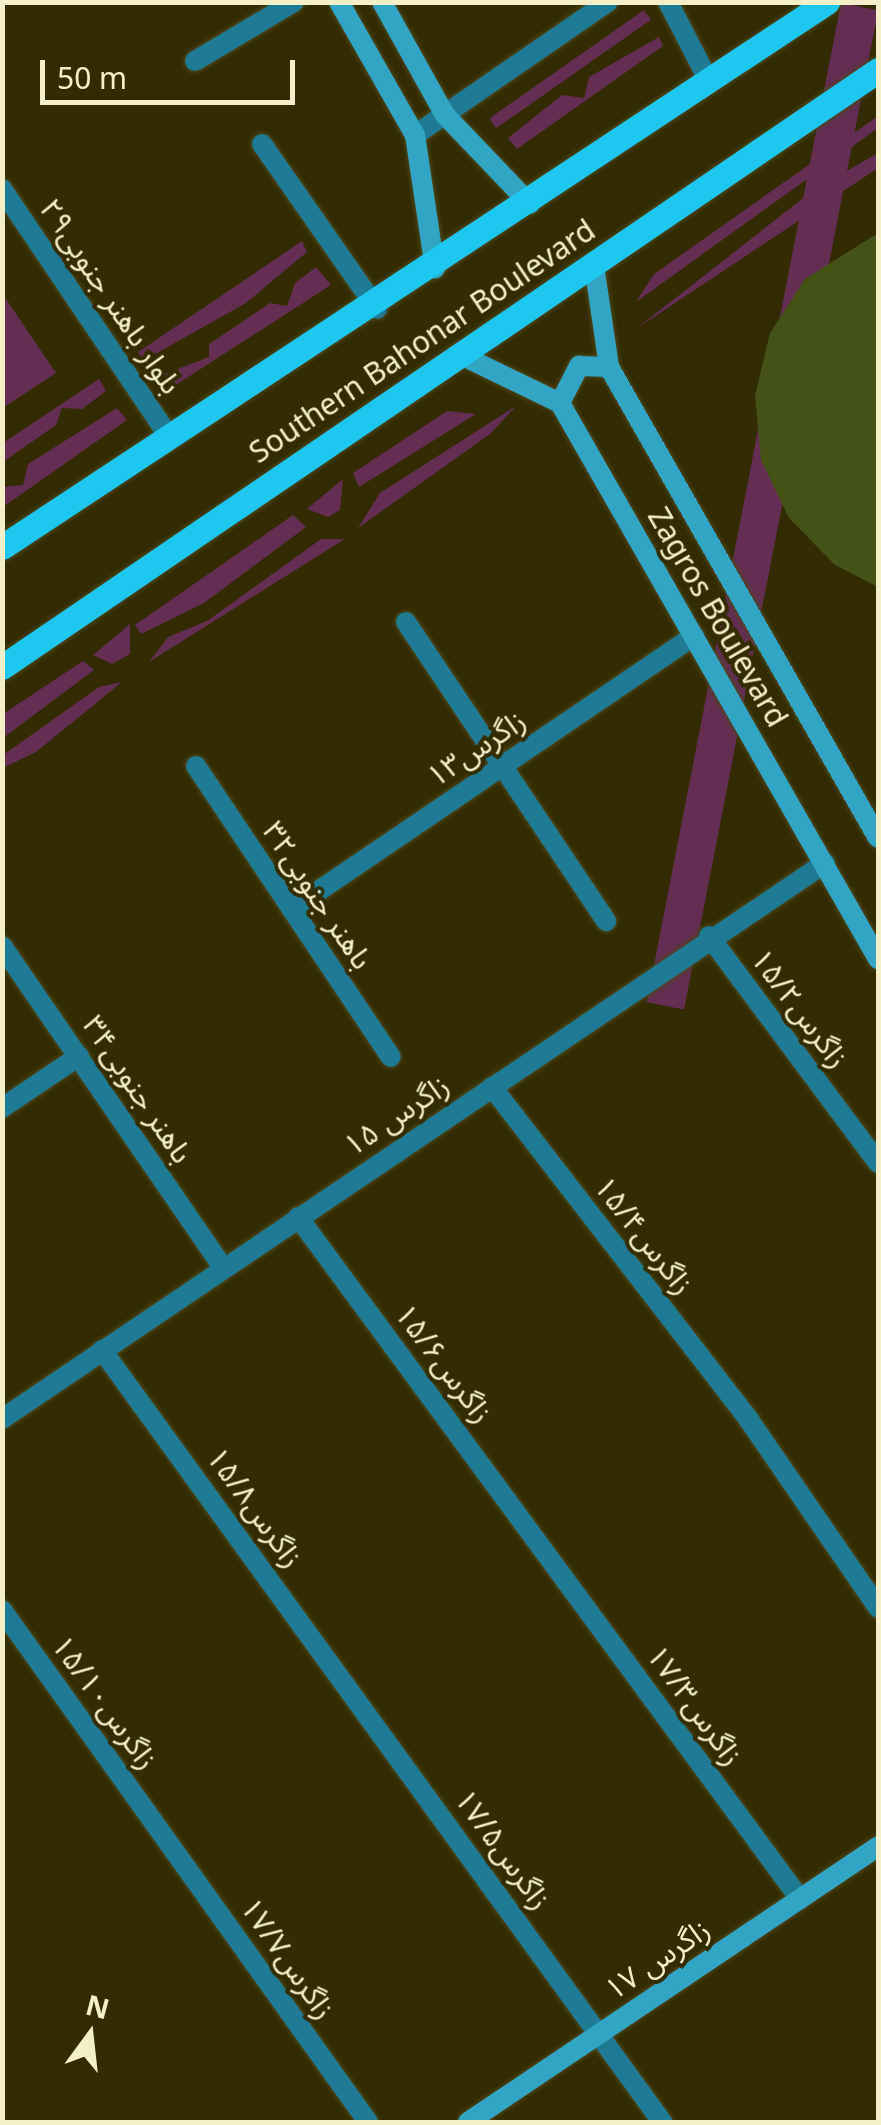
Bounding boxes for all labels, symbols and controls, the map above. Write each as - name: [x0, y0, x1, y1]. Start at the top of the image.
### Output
- scale bar: [45, 40, 300, 102]
- text: 50 m: [57, 57, 127, 98]
- street label: بلوار باهنر جنوبی۲۹: [32, 192, 190, 400]
- street label: Southern Bahonar Boulevard: [242, 212, 602, 470]
- street label: Zagros Boulevard: [641, 501, 795, 733]
- street label: زاگرس۱۳: [420, 702, 532, 794]
- street label: باهنر جنوبی۳۲: [255, 814, 381, 976]
- street label: زاگرس۱۵/۲: [744, 941, 856, 1075]
- street label: باهنر جنوبی۳۴: [75, 1008, 201, 1170]
- street label: زاگرس ۱۵: [337, 1067, 455, 1163]
- street label: زاگرس۱۵/۴: [587, 1169, 701, 1301]
- street label: زاگرس۱۵/۶: [388, 1296, 500, 1430]
- street label: زاگرس۱۵/۸: [199, 1440, 311, 1574]
- street label: زاگرس۱۵/۱۰: [44, 1628, 166, 1776]
- street label: زاگرس۱۷/۳: [639, 1638, 751, 1772]
- street label: زاگرس۱۷/۵: [447, 1782, 559, 1916]
- street label: زاگرس۱۷/۷: [233, 1890, 343, 2026]
- street label: زاگرس ۱۷: [598, 1911, 716, 2007]
- north arrow: [40, 1985, 140, 2085]
- text: N: [82, 1985, 114, 2027]

